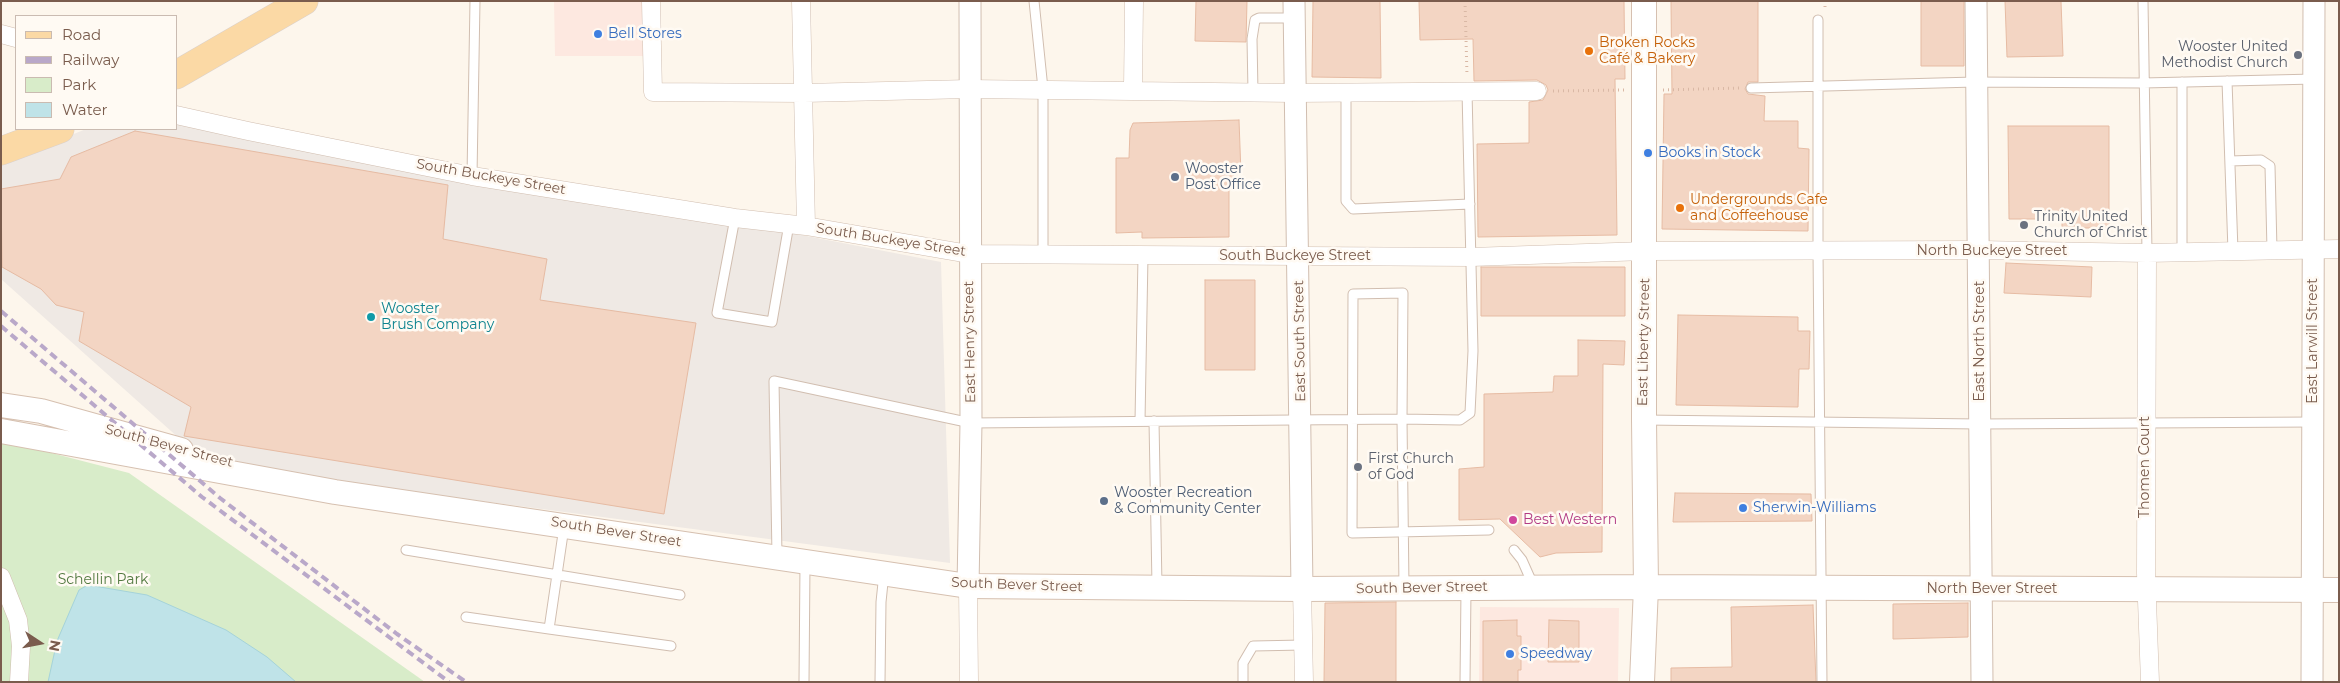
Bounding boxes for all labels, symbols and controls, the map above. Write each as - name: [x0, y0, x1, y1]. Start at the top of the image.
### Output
- legend: [15, 15, 178, 130]
- text: Road: [62, 25, 101, 44]
- place label: Bell Stores: [608, 26, 682, 42]
- marker: Bell Stores: [592, 28, 604, 40]
- place label: Broken Rocks Café & Bakery: [1599, 35, 1695, 68]
- place label: Wooster United Methodist Church: [2161, 39, 2288, 72]
- marker: Broken Rocks Café & Bakery: [1583, 45, 1595, 57]
- marker: Wooster United Methodist Church: [2292, 49, 2304, 61]
- text: Railway: [62, 50, 119, 69]
- text: Park: [62, 75, 96, 94]
- text: Water: [62, 100, 108, 119]
- place label: Books in Stock: [1658, 145, 1761, 161]
- marker: Books in Stock: [1642, 147, 1654, 159]
- street label: South Buckeye Street: [415, 156, 567, 198]
- place label: Wooster Post Office: [1185, 161, 1261, 193]
- marker: Wooster Post Office: [1169, 171, 1181, 183]
- place label: Undergrounds Cafe and Coffeehouse: [1690, 192, 1828, 224]
- marker: Undergrounds Cafe and Coffeehouse: [1674, 202, 1686, 214]
- place label: Trinity United Church of Christ: [2034, 209, 2148, 242]
- marker: Trinity United Church of Christ: [2018, 219, 2030, 231]
- street label: South Buckeye Street: [815, 220, 967, 260]
- street label: North Buckeye Street: [1917, 243, 2067, 259]
- street label: South Buckeye Street: [1219, 248, 1371, 264]
- street label: East Liberty Street: [1634, 278, 1654, 406]
- street label: East Larwill Street: [2305, 278, 2321, 404]
- street label: East South Street: [1291, 280, 1309, 402]
- street label: East Henry Street: [961, 281, 979, 403]
- street label: East North Street: [1972, 281, 1988, 401]
- place label: Wooster Brush Company: [381, 301, 494, 334]
- marker: Wooster Brush Company: [365, 311, 377, 323]
- street label: Thomen Court: [2137, 416, 2153, 518]
- street label: South Bever Street: [103, 421, 235, 471]
- place label: First Church of God: [1368, 451, 1454, 484]
- marker: First Church of God: [1352, 461, 1364, 473]
- place label: Wooster Recreation & Community Center: [1114, 485, 1261, 518]
- marker: Wooster Recreation & Community Center: [1098, 495, 1110, 507]
- place label: Sherwin-Williams: [1753, 500, 1876, 516]
- marker: Sherwin-Williams: [1737, 502, 1749, 514]
- place label: Best Western: [1523, 512, 1617, 528]
- street label: South Bever Street: [550, 513, 682, 551]
- marker: Best Western: [1507, 514, 1519, 526]
- park label: Schellin Park: [58, 572, 148, 588]
- street label: South Bever Street: [951, 574, 1083, 596]
- street label: South Bever Street: [1356, 578, 1488, 598]
- street label: North Bever Street: [1926, 581, 2058, 597]
- north arrow: [15, 618, 65, 668]
- text: N: [45, 639, 65, 653]
- place label: Speedway: [1520, 646, 1592, 662]
- marker: Speedway: [1504, 648, 1516, 660]

